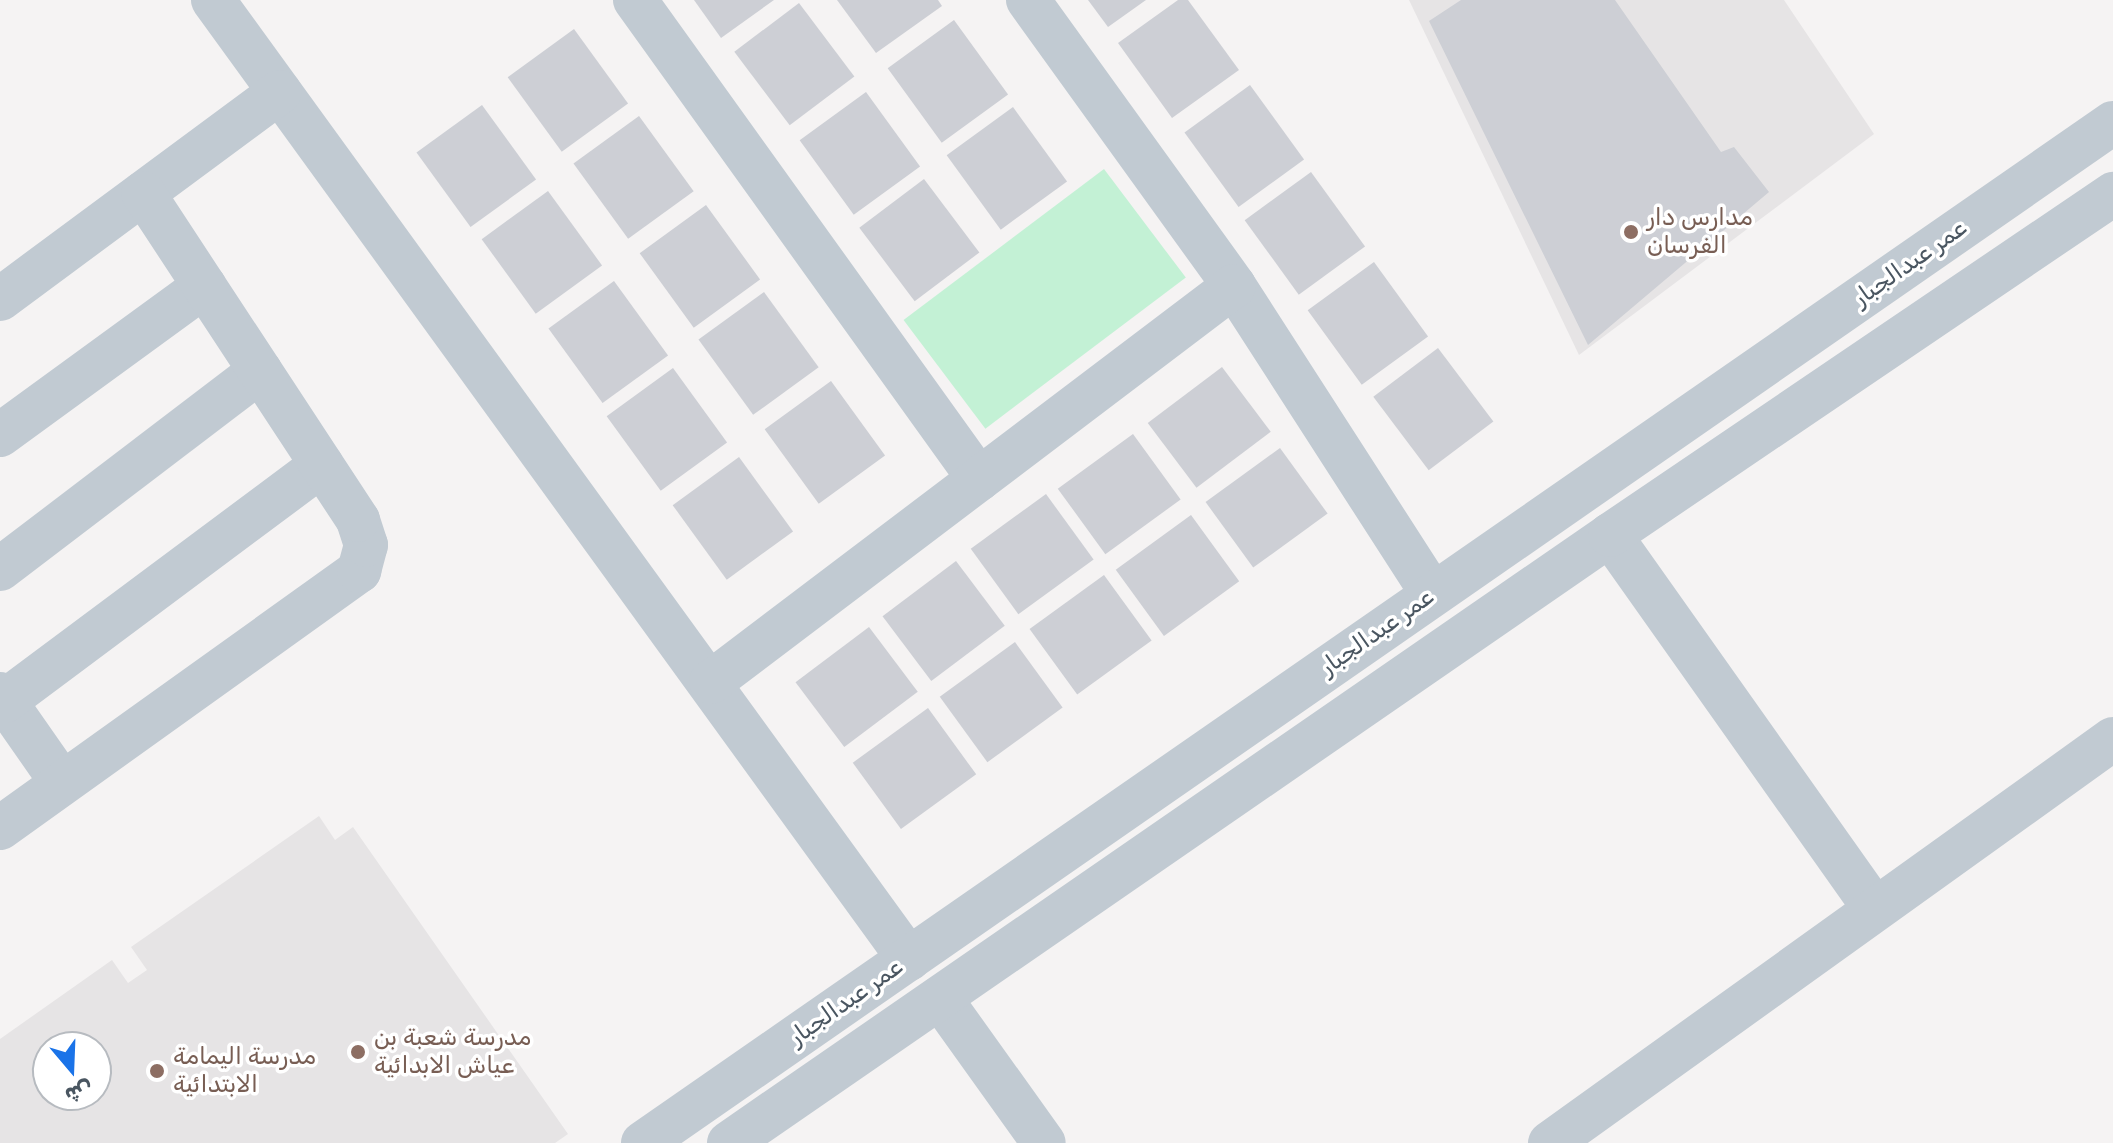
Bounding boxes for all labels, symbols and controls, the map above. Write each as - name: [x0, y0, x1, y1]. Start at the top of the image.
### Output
- place label: مدارس دار الفرسان: [1647, 204, 1753, 260]
- street label: عمر عبدالجبار: [1848, 213, 1972, 313]
- marker: مدارس دار الفرسان: [1622, 223, 1640, 241]
- street label: عمر عبدالجبار: [1315, 582, 1439, 682]
- street label: عمر عبدالجبار: [784, 952, 908, 1052]
- place label: مدرسة شعبة بن عياش الابدائية: [374, 1024, 531, 1080]
- north arrow: [32, 1031, 112, 1111]
- place label: مدرسة اليمامة الابتدائية: [173, 1043, 316, 1099]
- marker: مدرسة شعبة بن عياش الابدائية: [349, 1043, 367, 1061]
- marker: مدرسة اليمامة الابتدائية: [148, 1062, 166, 1080]
- text: ش: [62, 1075, 97, 1110]

